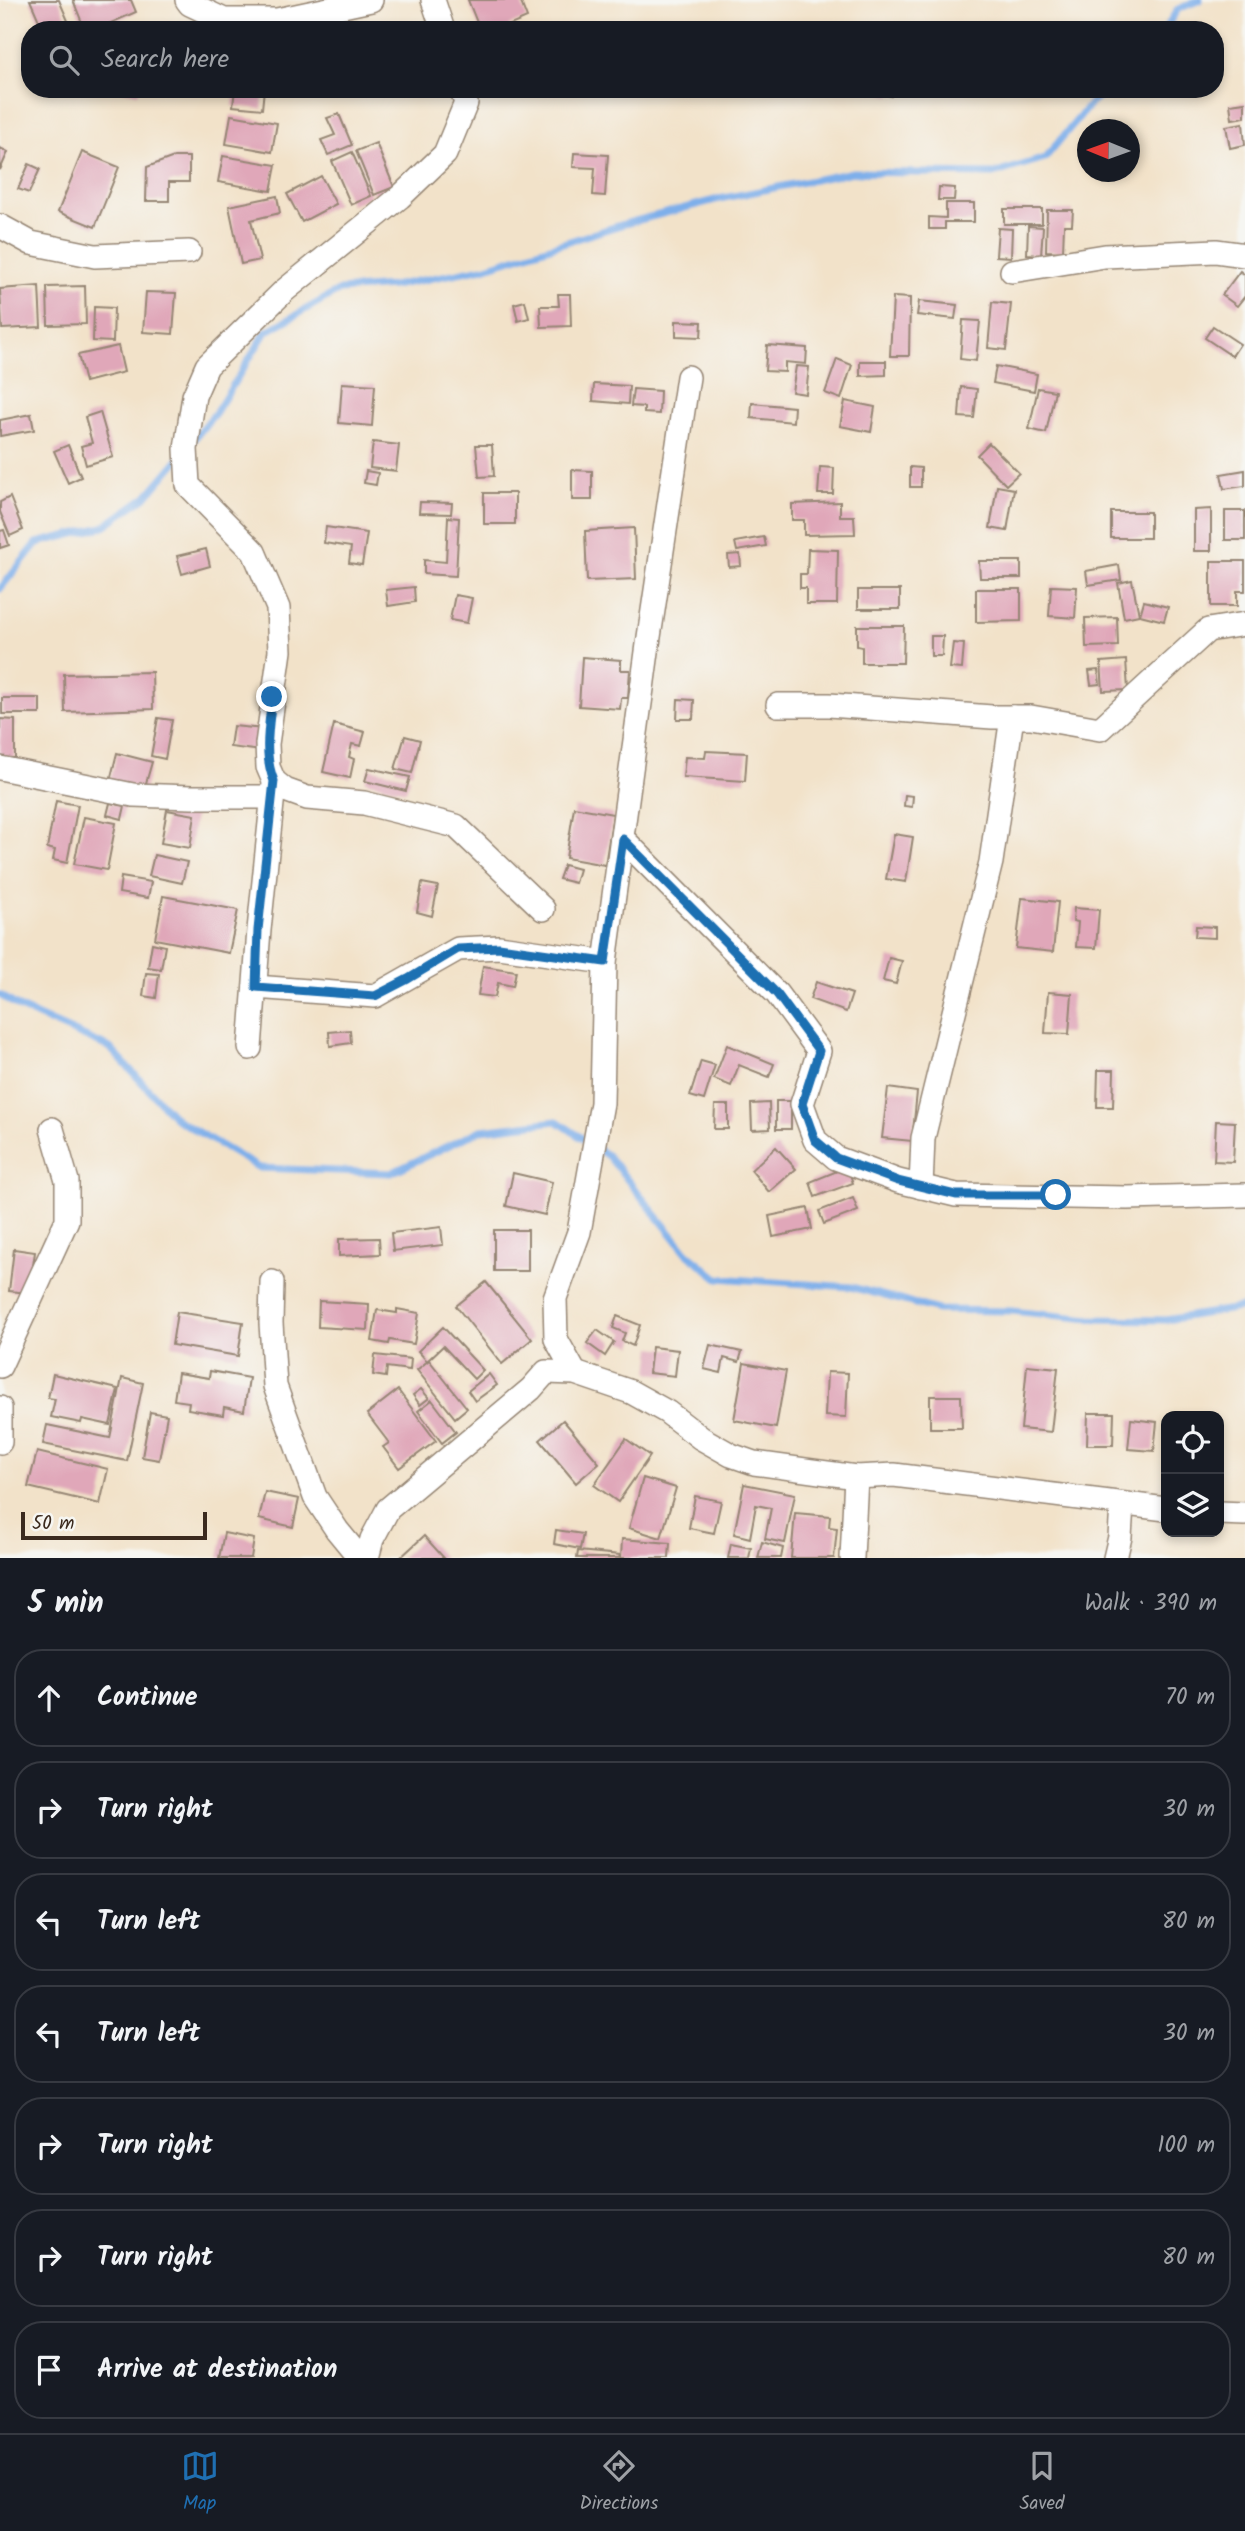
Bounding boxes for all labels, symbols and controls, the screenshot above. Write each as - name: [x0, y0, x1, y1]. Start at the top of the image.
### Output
- search box: [21, 21, 1224, 98]
- text: Search here: [101, 39, 229, 81]
- icon: search: [45, 41, 83, 79]
- north arrow: [1077, 119, 1140, 182]
- route end: [256, 681, 287, 712]
- route start: [1040, 1179, 1071, 1210]
- map controls: [1161, 1411, 1224, 1537]
- button: locate: [1161, 1411, 1224, 1474]
- button: layers: [1161, 1474, 1224, 1537]
- scale bar: [21, 1509, 206, 1541]
- text: 50 m: [32, 1509, 74, 1539]
- text: 5 min: [28, 1580, 104, 1628]
- text: Walk · 390 m: [1085, 1586, 1217, 1622]
- text: Continue: [97, 1677, 198, 1719]
- icon: ahead: [30, 1679, 68, 1717]
- text: 70 m: [1165, 1680, 1215, 1716]
- text: Turn right: [97, 1789, 213, 1831]
- icon: right: [30, 1791, 68, 1829]
- text: 30 m: [1163, 1792, 1215, 1828]
- text: Turn left: [97, 1901, 200, 1943]
- icon: left: [30, 1903, 68, 1941]
- text: 80 m: [1162, 1904, 1215, 1940]
- text: Turn left: [97, 2013, 200, 2055]
- icon: left: [30, 2015, 68, 2053]
- text: 30 m: [1163, 2016, 1215, 2052]
- text: Turn right: [97, 2125, 213, 2167]
- icon: right: [30, 2127, 68, 2165]
- text: 100 m: [1157, 2128, 1215, 2164]
- text: Turn right: [97, 2237, 213, 2279]
- icon: right: [30, 2239, 68, 2277]
- text: 80 m: [1162, 2240, 1215, 2276]
- text: Arrive at destination: [97, 2349, 337, 2391]
- icon: arrive: [30, 2351, 68, 2389]
- tab: Map: [181, 2447, 219, 2519]
- tab: Directions: [580, 2447, 658, 2519]
- tab: Saved: [1019, 2447, 1064, 2519]

